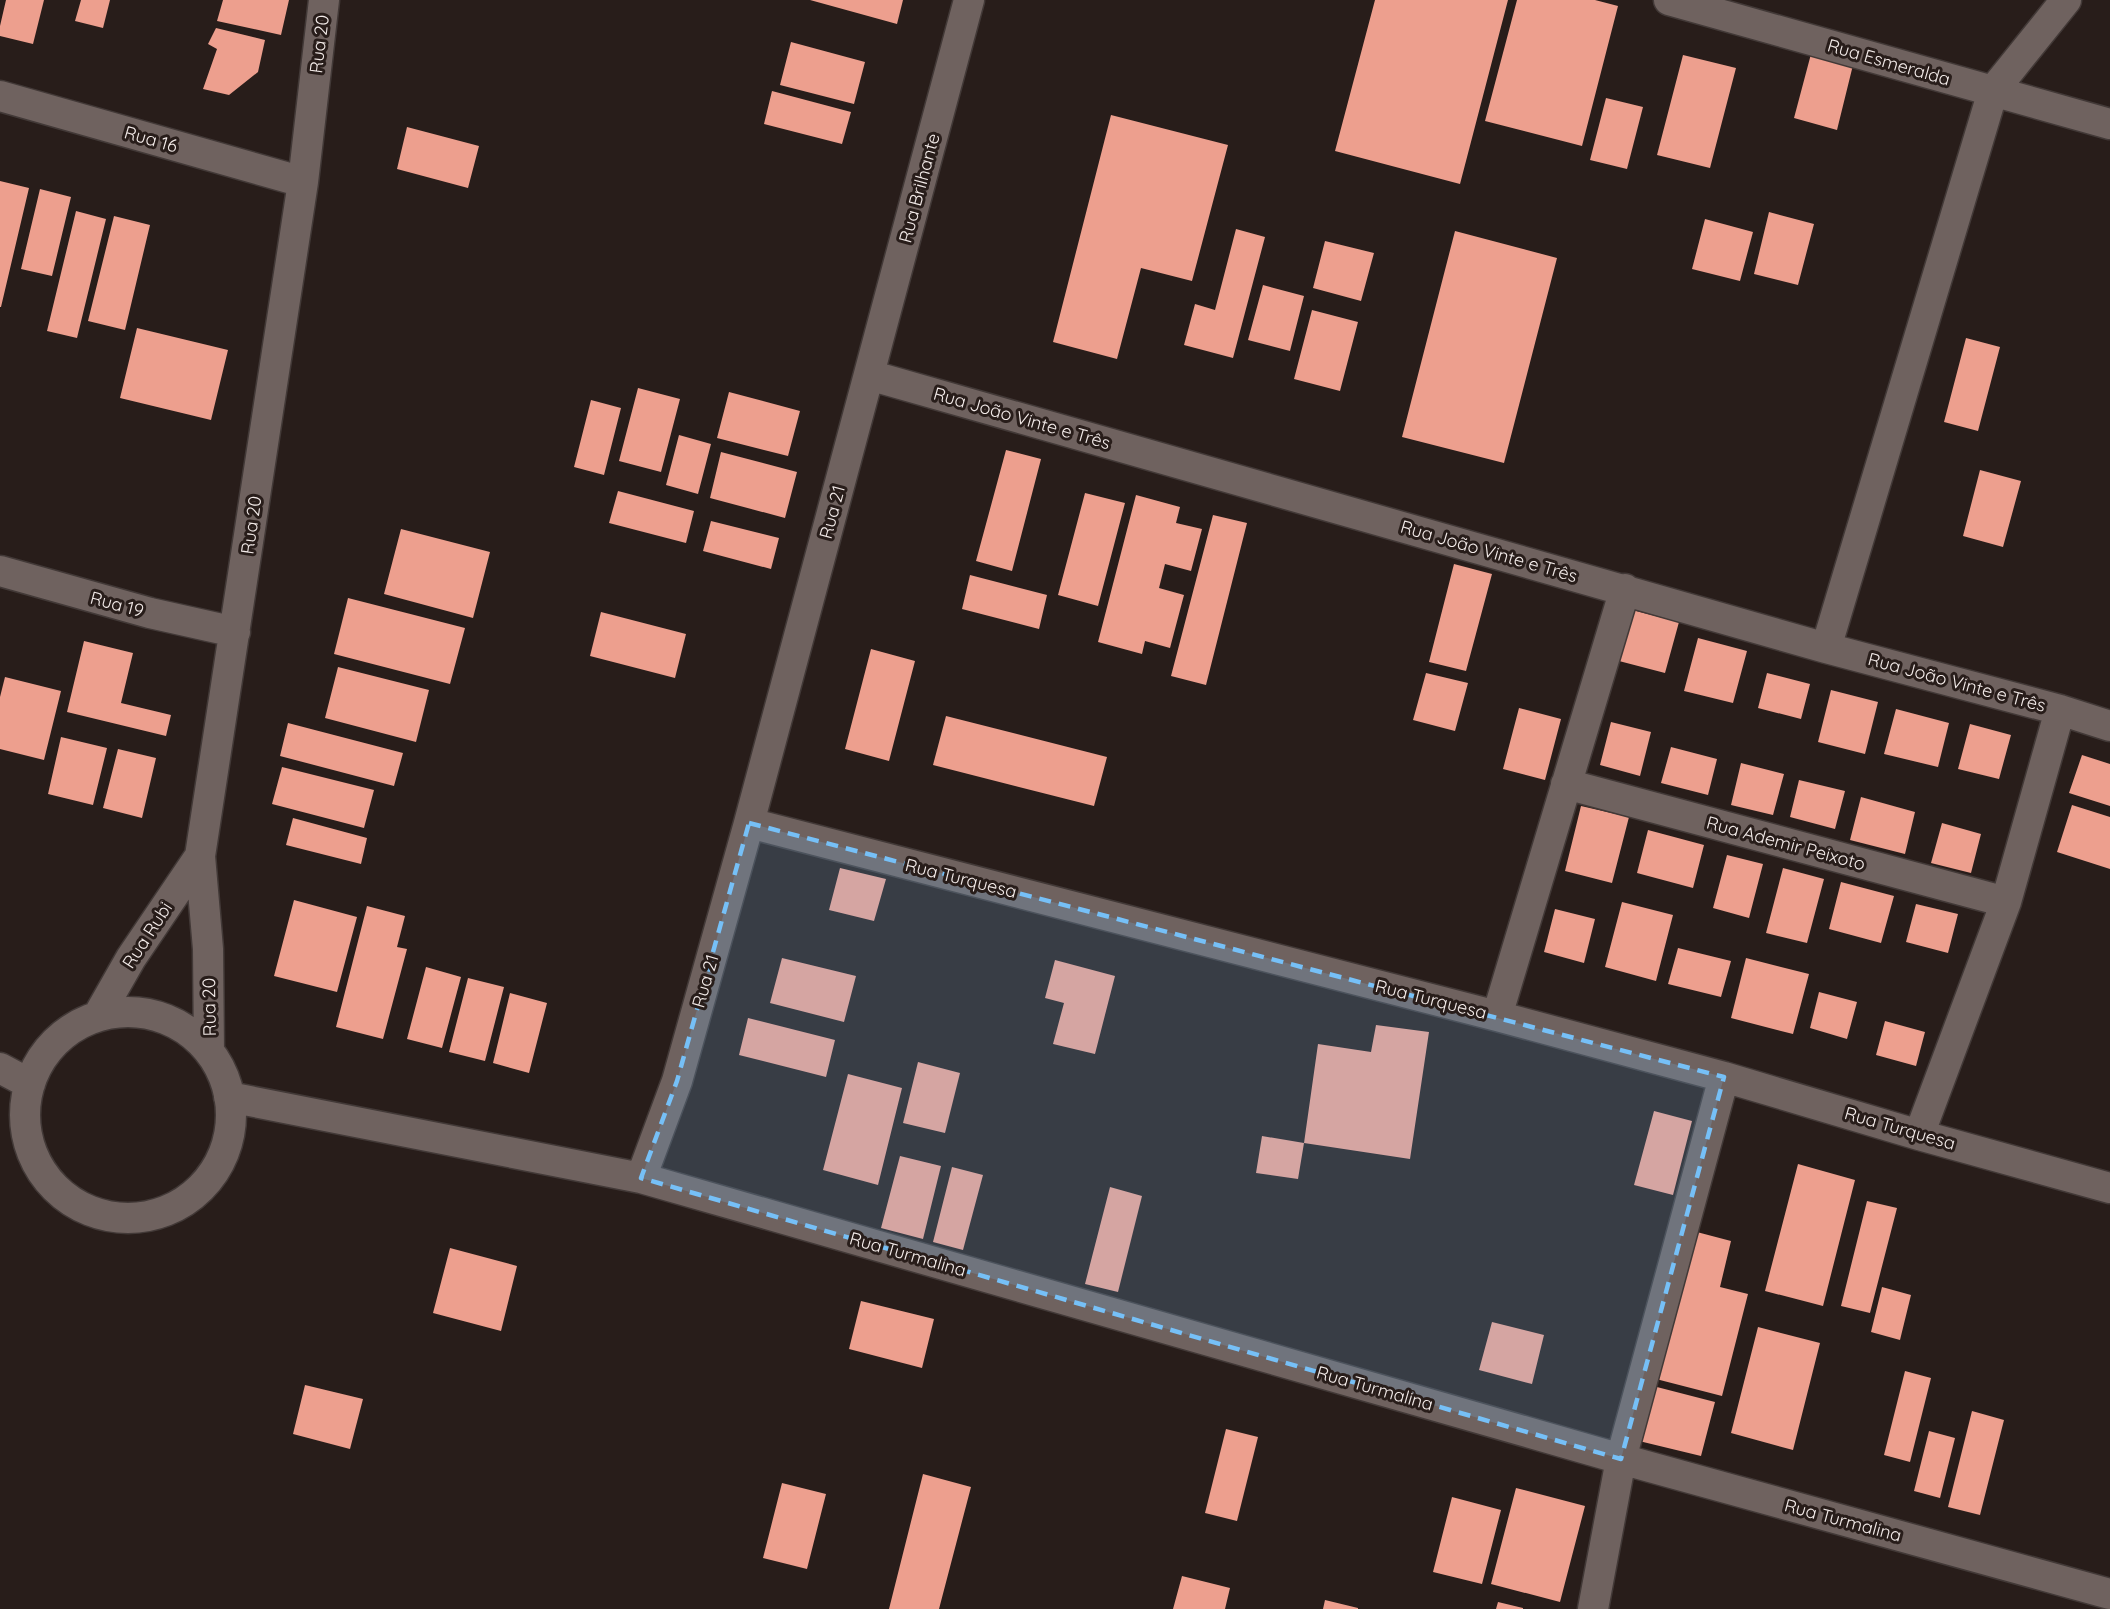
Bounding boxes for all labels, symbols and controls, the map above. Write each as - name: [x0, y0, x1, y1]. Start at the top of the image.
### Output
- street label: Rua 20: [304, 13, 334, 75]
- street label: Rua Esmeralda: [1825, 33, 1953, 91]
- street label: Rua 16: [122, 120, 181, 158]
- street label: Rua Brilhante: [893, 131, 945, 245]
- street label: Rua João Vinte e Três: [931, 382, 1113, 454]
- street label: Rua 21: [814, 483, 850, 541]
- street label: Rua 20: [236, 494, 266, 556]
- street label: Rua João Vinte e Três: [1398, 515, 1580, 587]
- street label: Rua 19: [88, 586, 146, 622]
- street label: Rua João Vinte e Três: [1866, 647, 2048, 717]
- street label: Rua Ademir Peixoto: [1704, 811, 1868, 875]
- street label: Rua Turquesa: [903, 853, 1019, 903]
- street label: Rua Rubi: [117, 897, 177, 973]
- street label: Rua 21: [686, 952, 724, 1010]
- street label: Rua Turquesa: [1373, 974, 1489, 1024]
- street label: Rua 20: [197, 977, 221, 1037]
- street label: Rua Turquesa: [1842, 1101, 1958, 1155]
- street label: Rua Turmalina: [847, 1226, 969, 1282]
- street label: Rua Turmalina: [1314, 1360, 1436, 1416]
- street label: Rua Turmalina: [1782, 1493, 1904, 1547]

